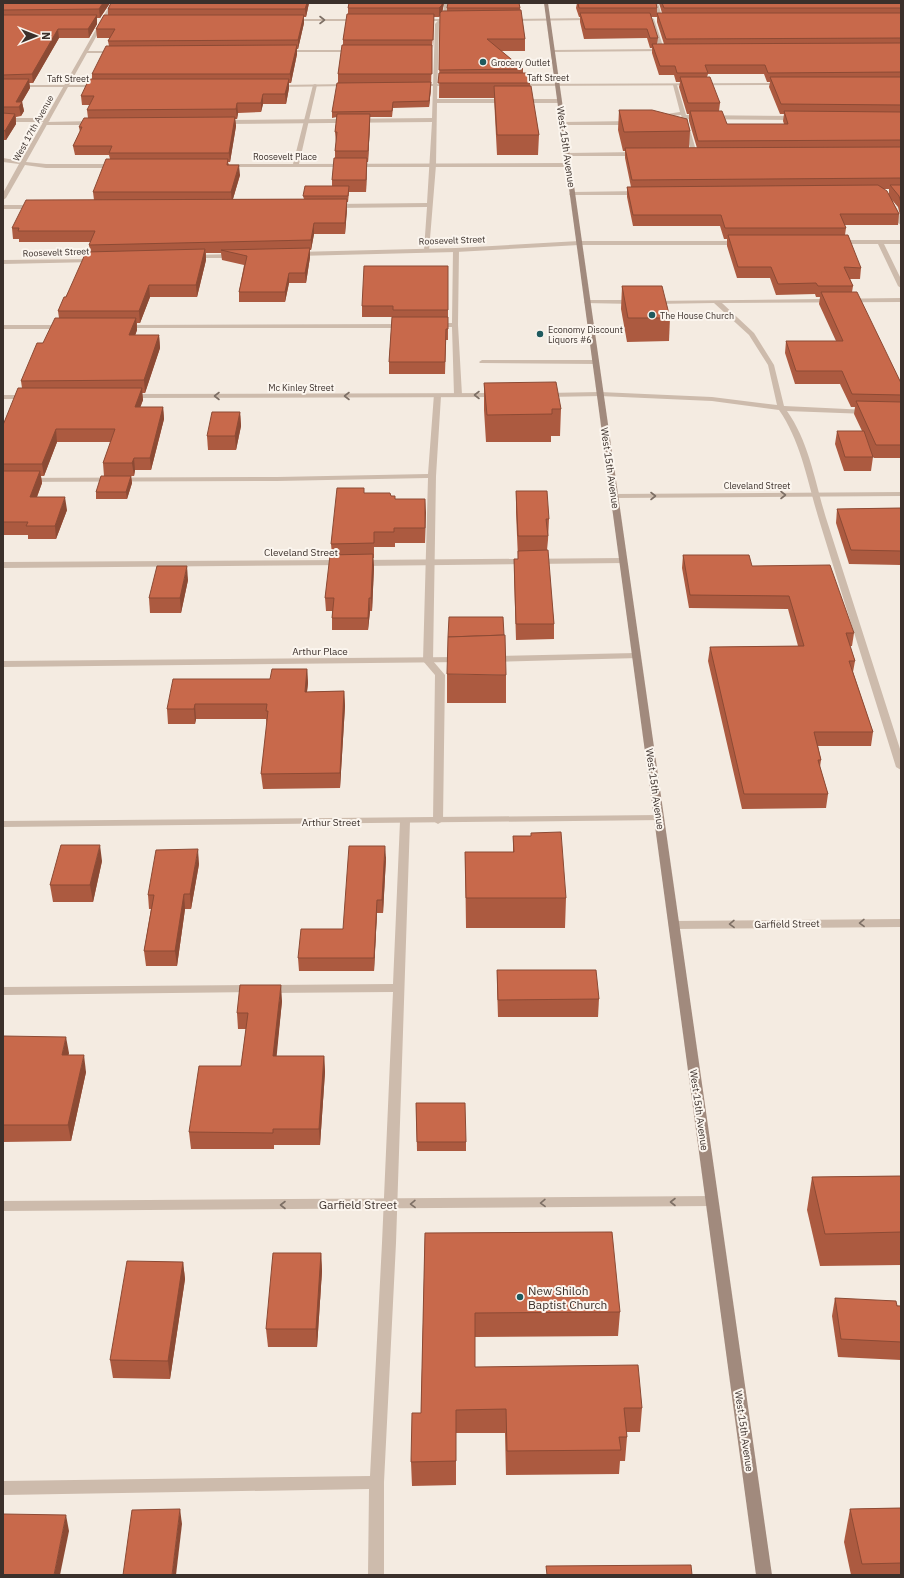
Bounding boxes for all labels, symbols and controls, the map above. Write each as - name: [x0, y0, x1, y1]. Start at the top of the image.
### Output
- north arrow: [16, 16, 56, 56]
- one-way arrow: [319, 16, 325, 24]
- text: N: [39, 32, 53, 40]
- marker: Grocery Outlet: [478, 57, 488, 67]
- place label: Grocery Outlet: [491, 57, 550, 68]
- street label: Taft Street: [527, 72, 569, 83]
- street label: Taft Street: [47, 73, 89, 84]
- street label: West 17th Avenue: [10, 93, 56, 163]
- street label: West 15th Avenue: [554, 106, 578, 189]
- street label: Roosevelt Place: [253, 151, 317, 162]
- street label: Roosevelt Street: [419, 233, 485, 247]
- street label: Roosevelt Street: [23, 245, 89, 259]
- marker: The House Church: [647, 310, 657, 320]
- place label: The House Church: [660, 310, 734, 321]
- place label: Economy Discount Liquors #6: [548, 324, 623, 345]
- marker: Economy Discount Liquors #6: [535, 329, 545, 339]
- street label: Mc Kinley Street: [268, 382, 334, 393]
- one-way arrow: [474, 391, 480, 399]
- one-way arrow: [214, 392, 220, 400]
- one-way arrow: [344, 392, 350, 400]
- street label: West 15th Avenue: [598, 427, 622, 510]
- street label: Cleveland Street: [724, 480, 790, 491]
- one-way arrow: [780, 491, 786, 499]
- one-way arrow: [650, 492, 656, 500]
- street label: Cleveland Street: [264, 546, 338, 559]
- street label: Arthur Place: [292, 645, 348, 658]
- street label: West 15th Avenue: [643, 748, 667, 831]
- street label: Arthur Street: [302, 816, 361, 829]
- street label: Garfield Street: [754, 917, 820, 931]
- one-way arrow: [859, 919, 865, 927]
- one-way arrow: [729, 920, 735, 928]
- street label: West 15th Avenue: [687, 1069, 711, 1152]
- street label: Garfield Street: [319, 1197, 397, 1212]
- one-way arrow: [670, 1198, 676, 1206]
- one-way arrow: [540, 1199, 546, 1207]
- one-way arrow: [410, 1200, 416, 1208]
- one-way arrow: [280, 1201, 286, 1209]
- place label: New Shiloh Baptist Church: [528, 1283, 607, 1312]
- marker: New Shiloh Baptist Church: [515, 1292, 525, 1302]
- street label: West 15th Avenue: [732, 1390, 756, 1473]

